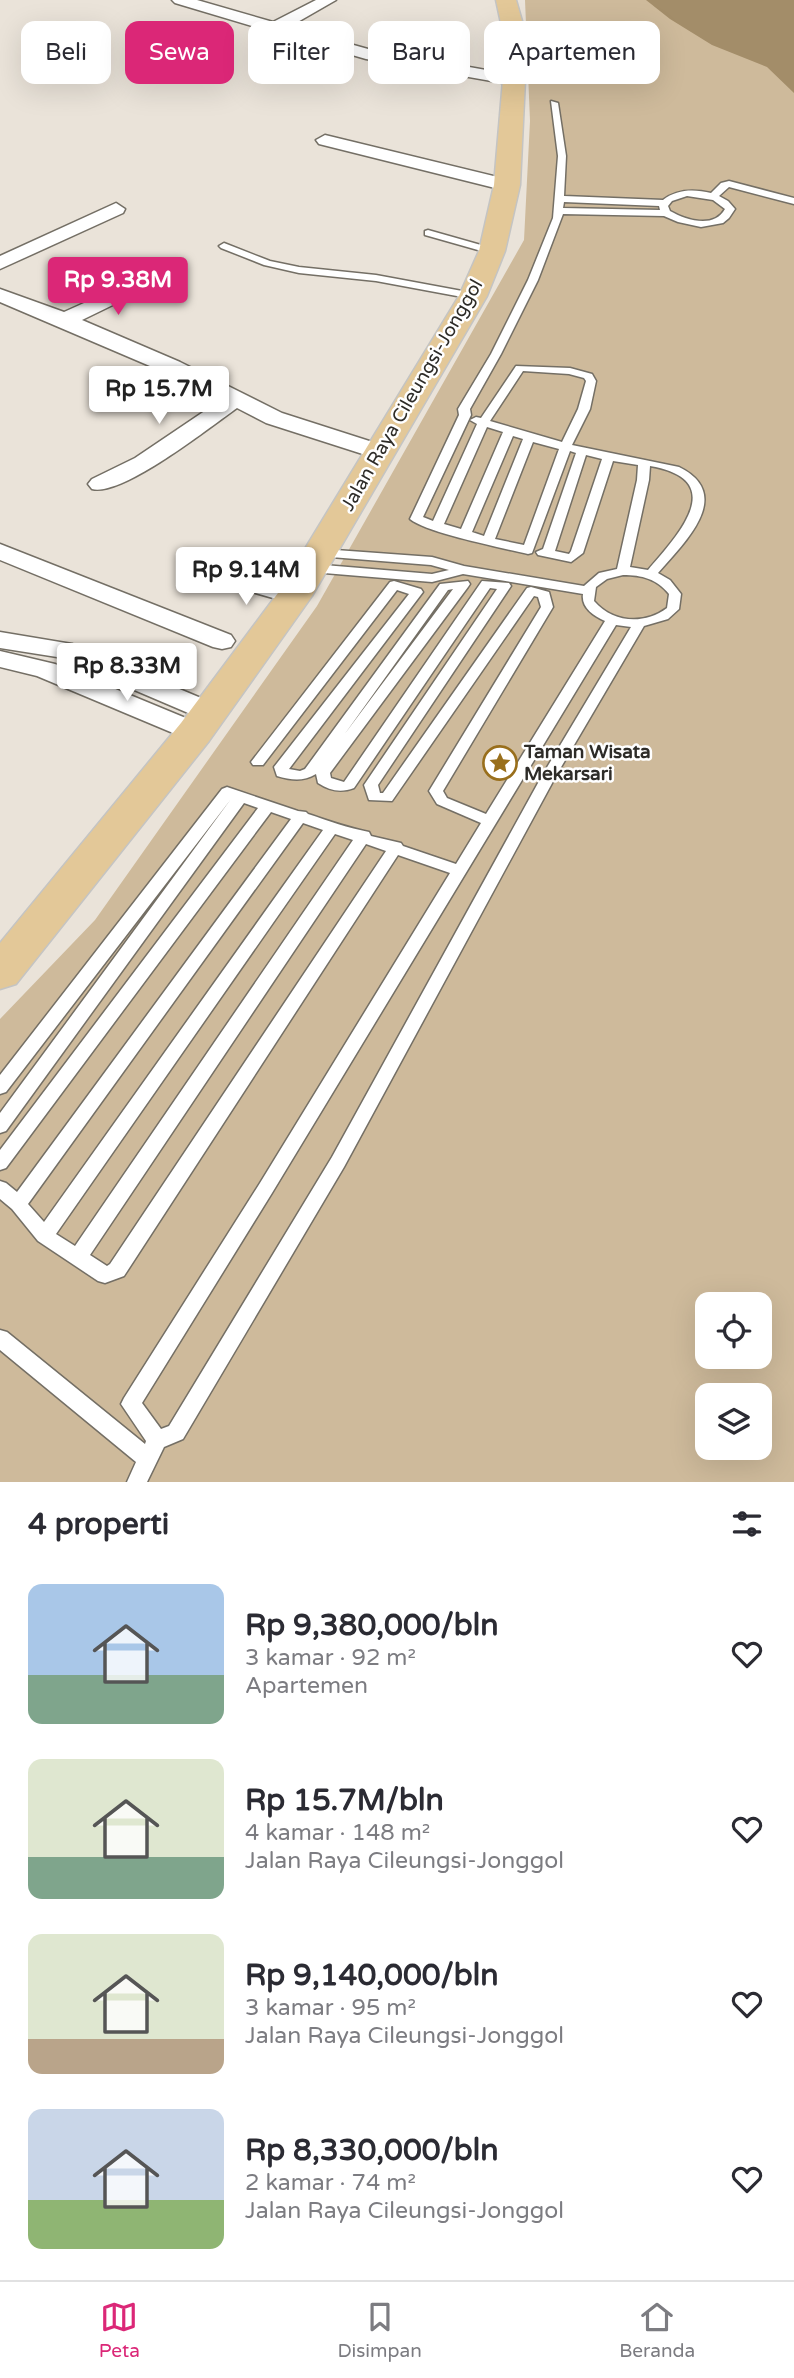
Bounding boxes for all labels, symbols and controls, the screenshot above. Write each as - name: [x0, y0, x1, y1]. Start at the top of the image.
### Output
- chip: Beli: [21, 21, 111, 84]
- chip: Sewa: [125, 21, 234, 84]
- chip: Filter: [248, 21, 354, 84]
- chip: Baru: [368, 21, 470, 84]
- chip: Apartemen: [484, 21, 660, 84]
- pin: Rp 9.38M: [46, 258, 190, 317]
- text: Rp 9.38M: [64, 266, 172, 294]
- street label: Jalan Raya Cileungsi-Jonggol: [337, 275, 487, 515]
- pin: Rp 15.7M: [87, 366, 231, 426]
- text: Rp 15.7M: [105, 375, 213, 403]
- pin: Rp 9.14M: [174, 548, 318, 607]
- text: Rp 9.14M: [192, 556, 300, 584]
- pin: Rp 8.33M: [55, 644, 199, 703]
- text: Rp 8.33M: [73, 652, 181, 680]
- place label: Taman Wisata Mekarsari: [523, 741, 651, 785]
- place icon: Taman Wisata Mekarsari: [481, 744, 519, 782]
- map controls: [695, 1292, 772, 1460]
- button: locate: [695, 1292, 772, 1369]
- button: layers: [695, 1383, 772, 1460]
- icon: filters: [728, 1505, 766, 1543]
- text: 4 properti: [28, 1506, 169, 1543]
- text: Rp 9,380,000/bln: [245, 1607, 499, 1644]
- icon: home: [84, 1612, 168, 1696]
- icon: heart: [728, 1635, 766, 1673]
- text: 3 kamar · 92 m²: [245, 1644, 416, 1672]
- text: Apartemen: [245, 1672, 368, 1700]
- text: Rp 15.7M/bln: [245, 1782, 444, 1819]
- icon: home: [84, 1787, 168, 1871]
- icon: heart: [728, 1810, 766, 1848]
- text: 4 kamar · 148 m²: [245, 1819, 430, 1847]
- text: Jalan Raya Cileungsi-Jonggol: [245, 1847, 564, 1875]
- text: Rp 9,140,000/bln: [245, 1957, 499, 1994]
- icon: home: [84, 1962, 168, 2046]
- icon: heart: [728, 1985, 766, 2023]
- text: 3 kamar · 95 m²: [245, 1994, 416, 2022]
- text: Jalan Raya Cileungsi-Jonggol: [245, 2022, 564, 2050]
- text: Rp 8,330,000/bln: [245, 2132, 499, 2169]
- icon: home: [84, 2137, 168, 2221]
- icon: heart: [728, 2160, 766, 2198]
- text: 2 kamar · 74 m²: [245, 2169, 416, 2197]
- text: Jalan Raya Cileungsi-Jonggol: [245, 2197, 564, 2225]
- tab: Peta: [99, 2298, 140, 2362]
- tab: Disimpan: [337, 2298, 422, 2362]
- tab: Beranda: [619, 2298, 695, 2362]

